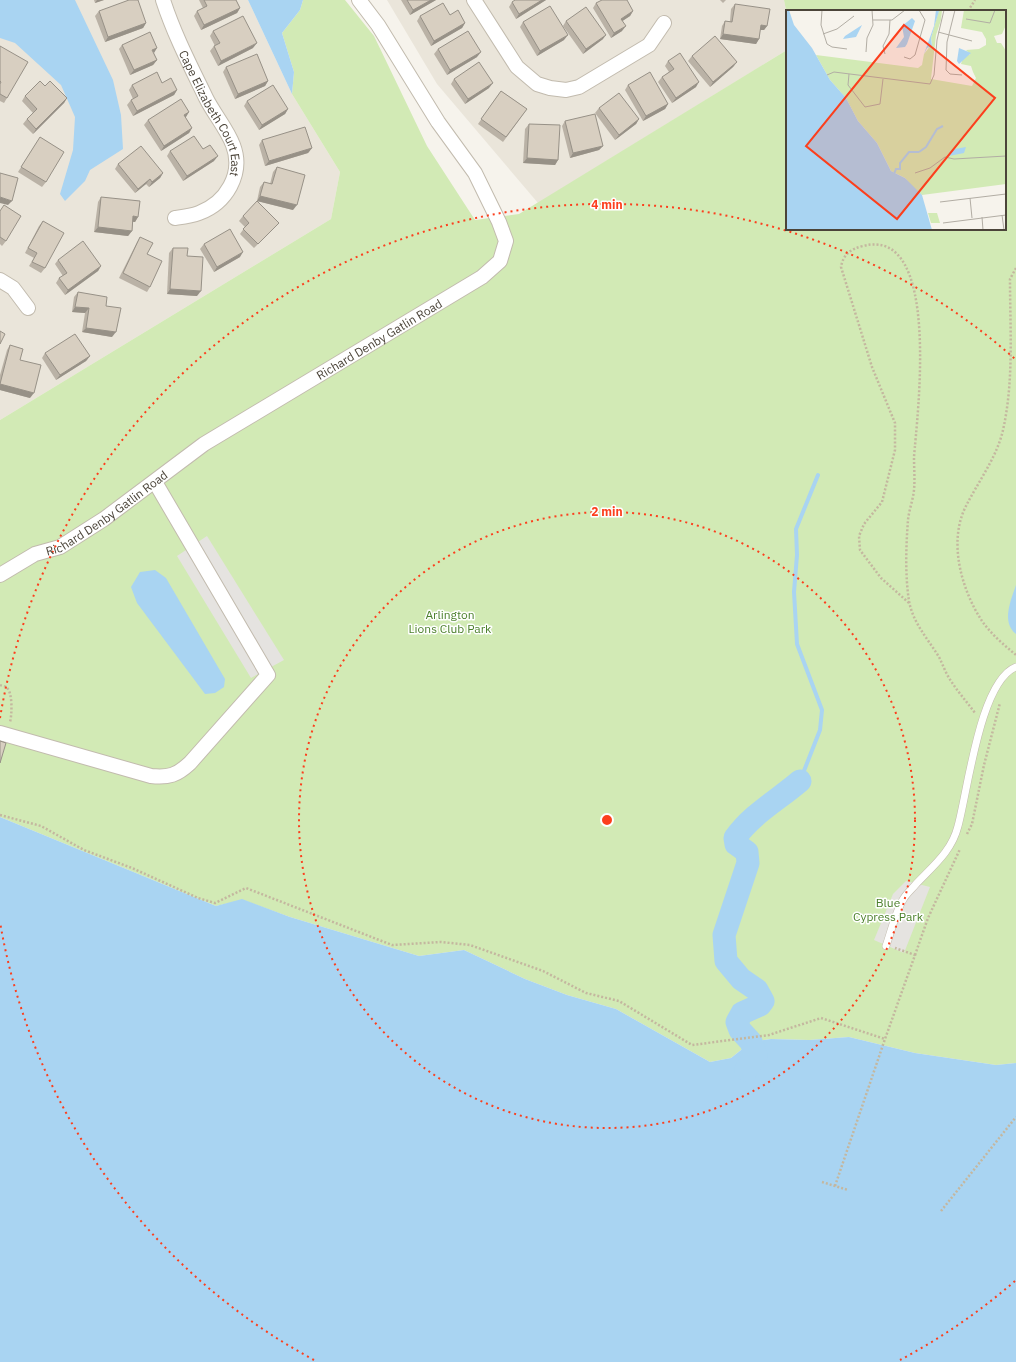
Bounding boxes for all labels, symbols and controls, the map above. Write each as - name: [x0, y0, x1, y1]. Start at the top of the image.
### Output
- inset map: [786, 10, 1006, 230]
- street label: Cape Elizabeth Court East: [176, 47, 244, 178]
- text: 4 min: [591, 197, 623, 212]
- street label: Richard Denby Gatlin Road: [313, 295, 445, 382]
- street label: Richard Denby Gatlin Road: [44, 467, 170, 558]
- text: 2 min: [591, 504, 623, 519]
- park label: Arlington Lions Club Park: [409, 607, 492, 636]
- centre of rings: [600, 813, 614, 827]
- park label: Blue Cypress Park: [853, 895, 924, 924]

